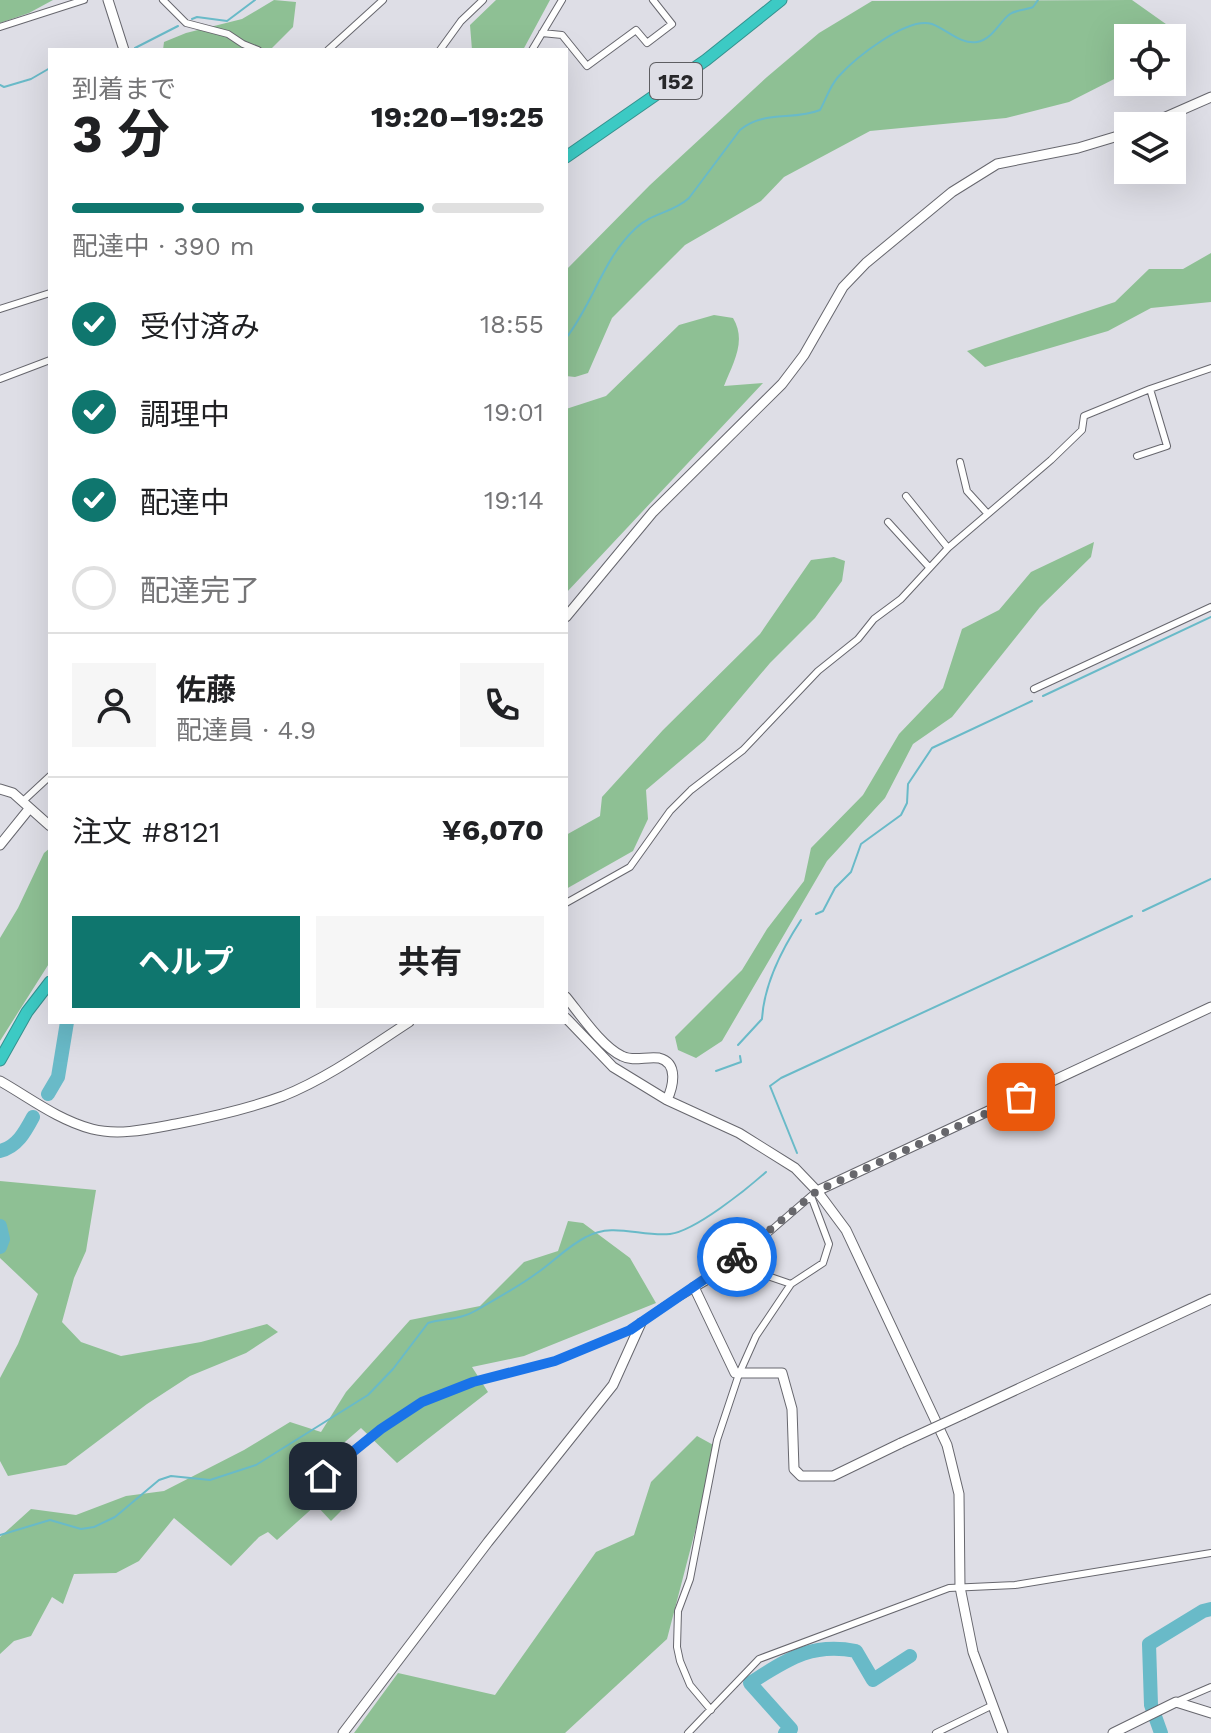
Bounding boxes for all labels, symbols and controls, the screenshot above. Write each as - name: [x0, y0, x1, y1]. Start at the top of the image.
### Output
- map controls: [1114, 24, 1186, 184]
- button: locate: [1114, 24, 1186, 96]
- road number: 152: [650, 63, 702, 99]
- text: 到着まで: [72, 74, 176, 104]
- text: 19:20–19:25: [371, 99, 544, 134]
- text: 3 分: [72, 104, 170, 165]
- button: layers: [1114, 112, 1186, 184]
- text: 配達中 · 390 m: [72, 231, 255, 261]
- icon: check: [72, 302, 116, 346]
- text: 受付済み: [140, 309, 260, 344]
- text: 18:55: [480, 309, 544, 339]
- icon: check: [72, 390, 116, 434]
- text: 調理中: [140, 397, 230, 432]
- text: 19:01: [484, 397, 544, 427]
- icon: check: [72, 478, 116, 522]
- text: 配達中: [140, 485, 230, 520]
- text: 19:14: [484, 485, 544, 515]
- text: 配達完了: [140, 573, 260, 608]
- button: person: [72, 663, 156, 747]
- button: phone: [460, 663, 544, 747]
- text: 佐藤: [176, 672, 236, 707]
- text: 配達員 · 4.9: [176, 715, 316, 745]
- text: ¥6,070: [442, 812, 544, 847]
- text: 注文 #8121: [72, 814, 221, 849]
- button: ヘルプ: [72, 916, 300, 1008]
- button: 共有: [316, 916, 544, 1008]
- pin: [987, 1063, 1055, 1131]
- icon: bag: [999, 1075, 1043, 1119]
- courier: [697, 1217, 777, 1297]
- icon: bike: [715, 1235, 759, 1279]
- pin: [289, 1442, 357, 1510]
- icon: home: [301, 1454, 345, 1498]

